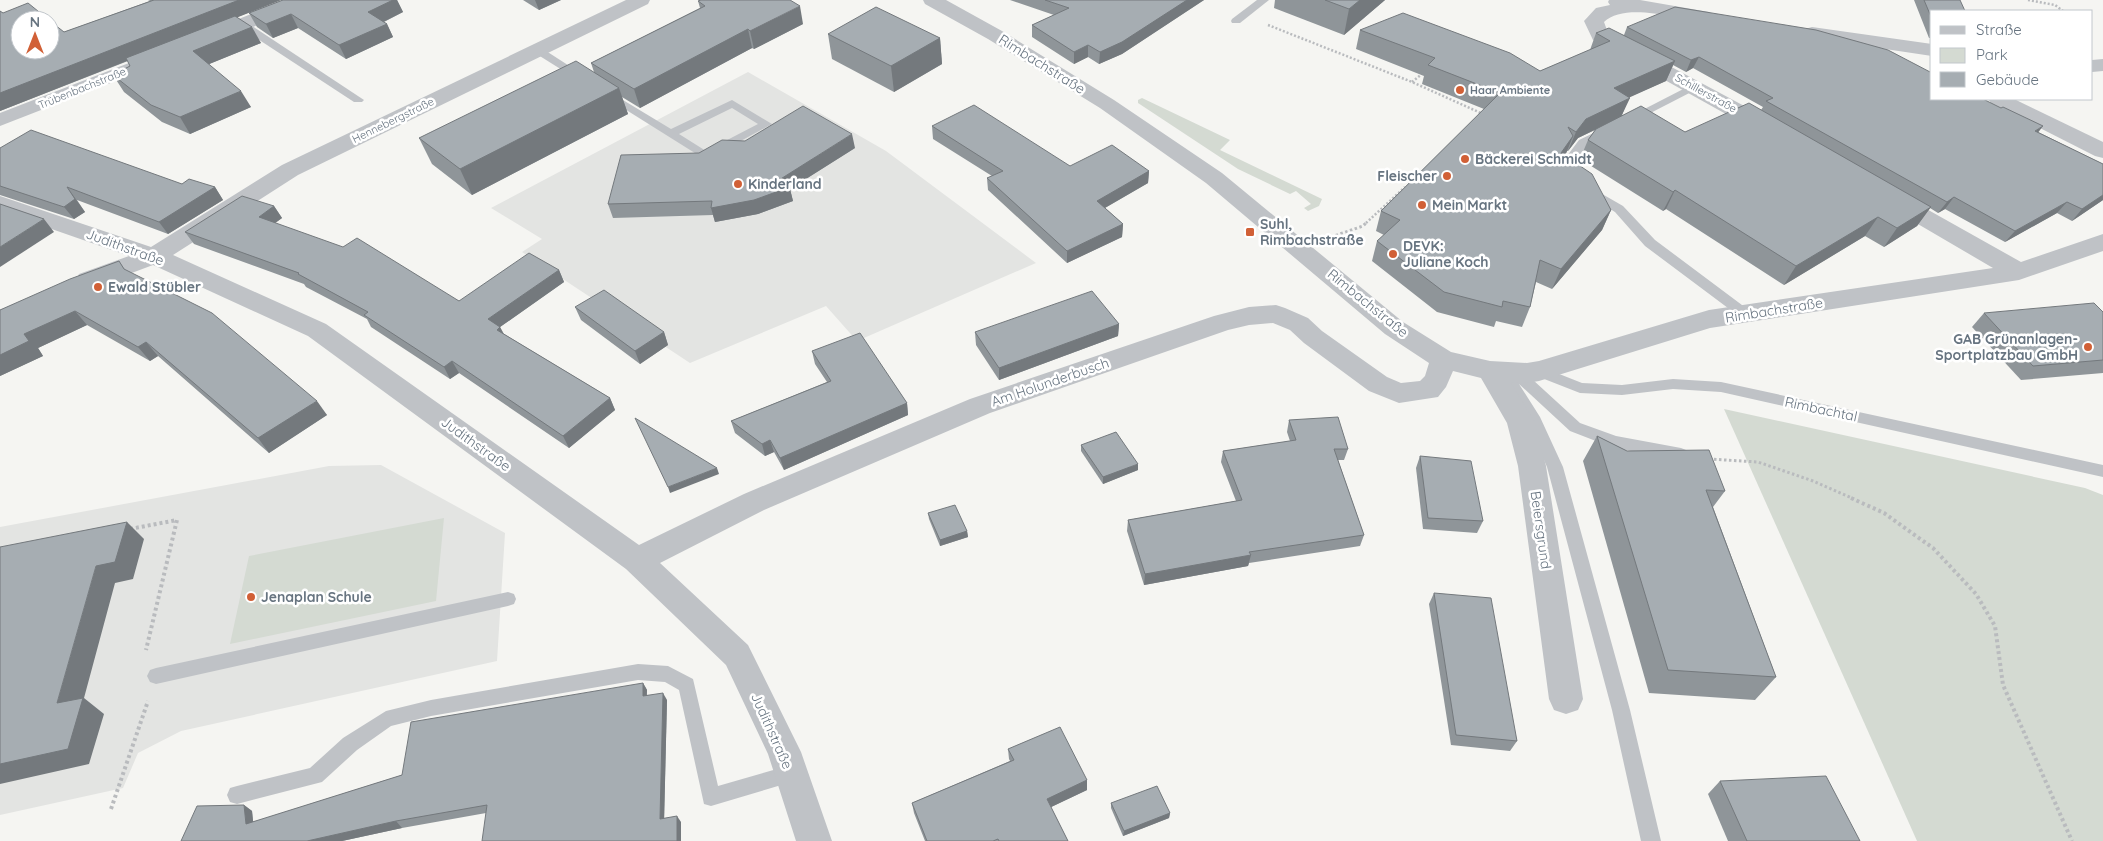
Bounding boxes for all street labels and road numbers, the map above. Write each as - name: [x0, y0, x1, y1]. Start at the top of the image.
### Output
- street label: Rimbachstraße: [995, 30, 1089, 98]
- street label: Trübenbachstraße: [36, 64, 128, 112]
- street label: Schillerstraße: [1673, 70, 1739, 116]
- street label: Hennebergstraße: [350, 94, 436, 146]
- street label: Judithstraße: [84, 225, 166, 269]
- street label: Rimbachstraße: [1324, 265, 1412, 341]
- street label: Rimbachstraße: [1724, 293, 1824, 327]
- street label: Am Holunderbusch: [989, 353, 1111, 411]
- street label: Rimbachtal: [1783, 393, 1859, 425]
- street label: Judithstraße: [438, 413, 514, 475]
- street label: Beiersgrund: [1527, 490, 1555, 570]
- street label: Judithstraße: [747, 690, 797, 772]

